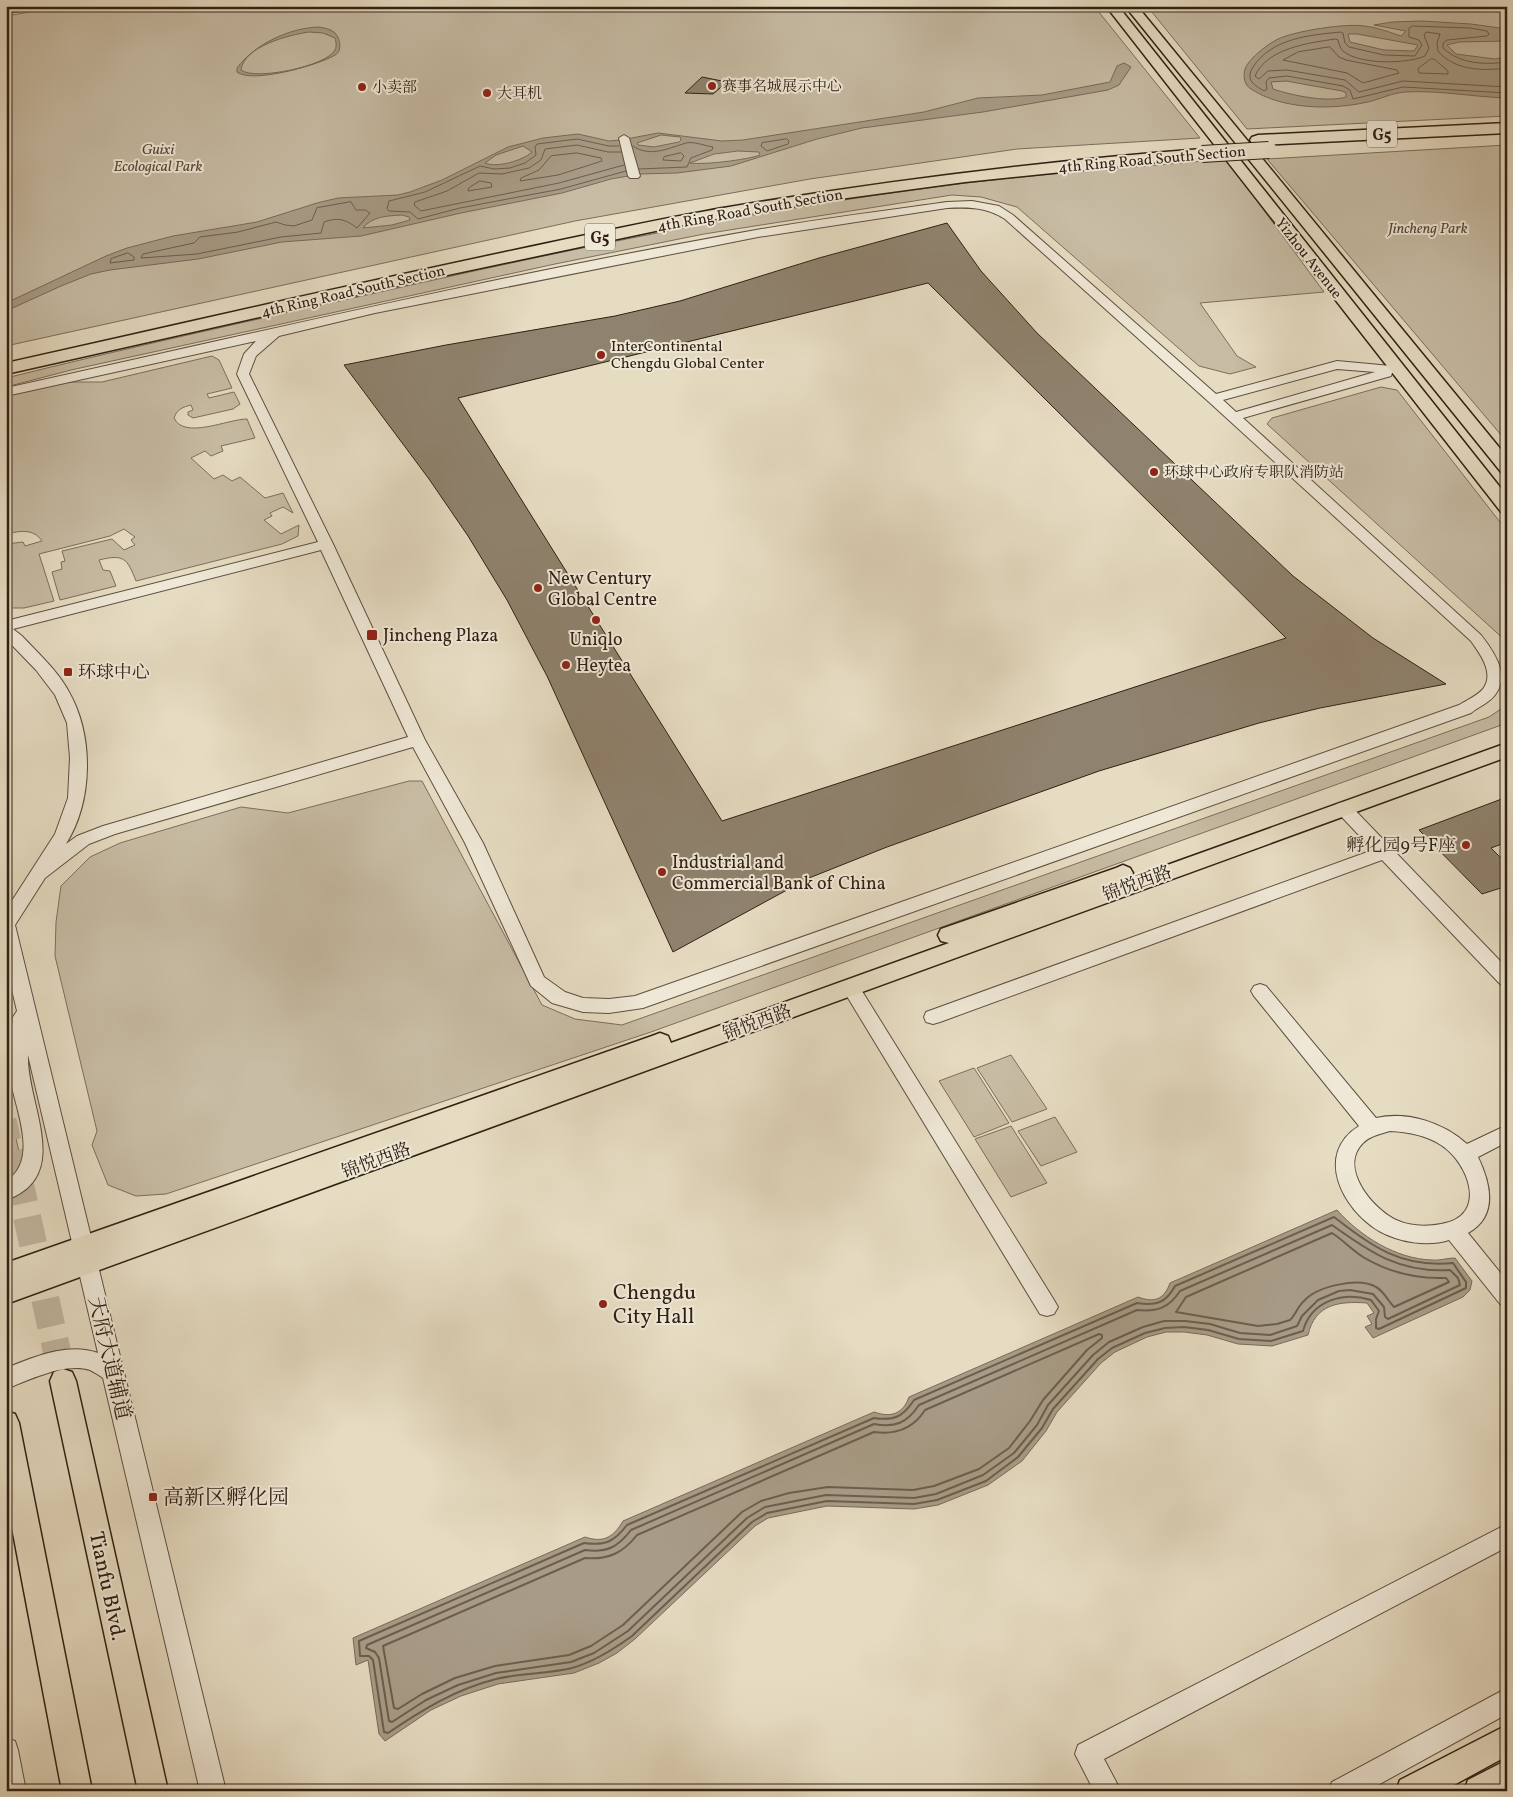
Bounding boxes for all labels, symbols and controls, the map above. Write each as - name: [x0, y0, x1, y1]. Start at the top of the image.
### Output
- place label: 赛事名城展示中心: [722, 77, 842, 98]
- place label: 小卖部: [372, 78, 417, 99]
- marker: 赛事名城展示中心: [706, 80, 718, 92]
- marker: 小卖部: [356, 81, 368, 93]
- place label: 大耳机: [497, 84, 542, 105]
- marker: 大耳机: [481, 87, 493, 99]
- road number: G5: [1367, 120, 1397, 148]
- park label: Guixi Ecological Park: [113, 140, 203, 178]
- street label: 4th Ring Road South Section: [1057, 142, 1247, 179]
- street label: 4th Ring Road South Section: [656, 185, 845, 238]
- street label: Yizhou Avenue: [1269, 214, 1346, 304]
- park label: Jincheng Park: [1386, 219, 1468, 240]
- road number: G5: [585, 223, 615, 250]
- street label: 4th Ring Road South Section: [259, 261, 447, 324]
- place label: InterContinental Chengdu Global Center: [611, 337, 764, 375]
- marker: InterContinental Chengdu Global Center: [595, 349, 607, 361]
- place label: 环球中心政府专职队消防站: [1164, 463, 1344, 484]
- marker: 环球中心政府专职队消防站: [1148, 466, 1160, 478]
- place label: New Century Global Centre: [548, 567, 657, 613]
- marker: New Century Global Centre: [532, 582, 544, 594]
- marker: Uniqlo: [590, 614, 602, 626]
- place label: Jincheng Plaza: [383, 624, 498, 649]
- marker: Jincheng Plaza: [365, 628, 379, 642]
- place label: Uniqlo: [569, 628, 623, 653]
- place label: Heytea: [576, 654, 631, 679]
- marker: Heytea: [560, 659, 572, 671]
- place label: 环球中心: [78, 661, 150, 686]
- marker: 环球中心: [62, 666, 74, 678]
- place label: 孵化园9号F座: [1347, 834, 1456, 859]
- marker: 孵化园9号F座: [1460, 839, 1472, 851]
- place label: Industrial and Commercial Bank of China: [672, 851, 886, 897]
- street label: 锦悦西路: [1099, 860, 1176, 908]
- marker: Industrial and Commercial Bank of China: [656, 866, 668, 878]
- street label: 锦悦西路: [719, 999, 796, 1047]
- street label: 锦悦西路: [338, 1137, 415, 1185]
- place label: Chengdu City Hall: [613, 1279, 696, 1332]
- street label: 天府大道辅道: [80, 1294, 137, 1423]
- marker: Chengdu City Hall: [597, 1298, 609, 1310]
- place label: 高新区孵化园: [163, 1484, 289, 1513]
- marker: 高新区孵化园: [147, 1491, 159, 1503]
- street label: Tianfu Blvd.: [81, 1529, 132, 1644]

